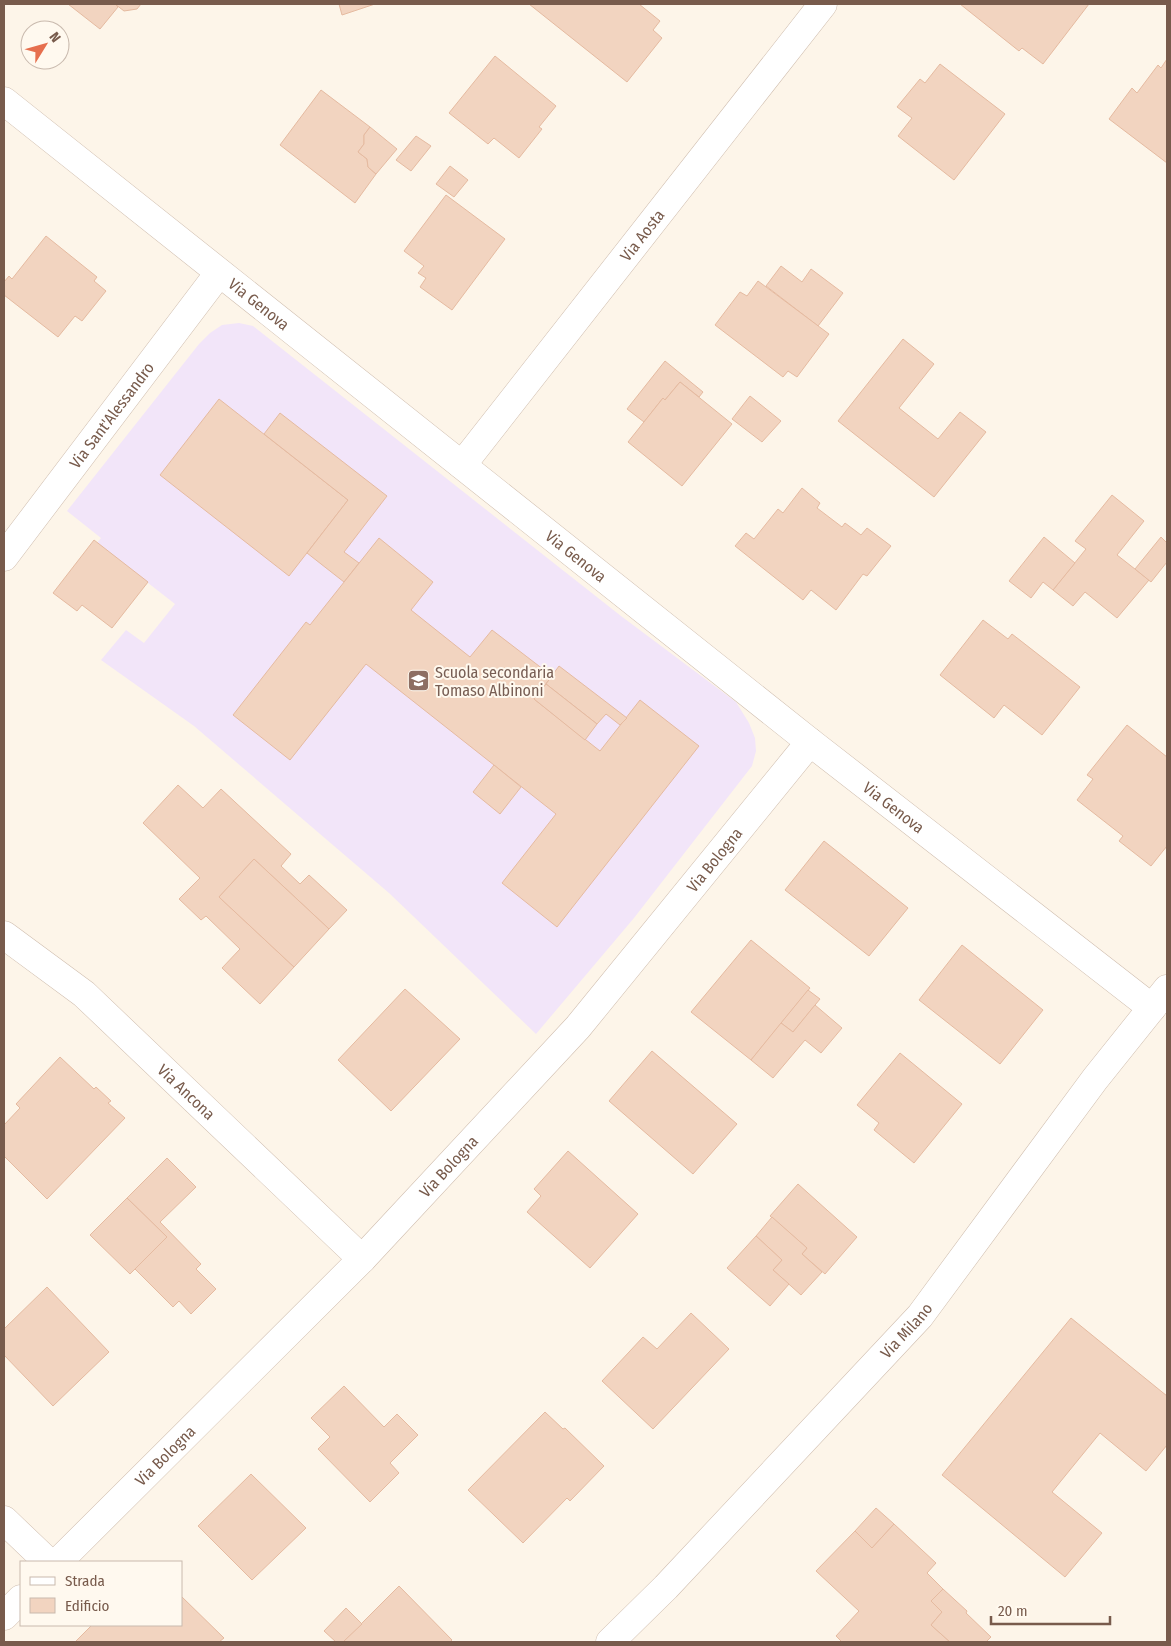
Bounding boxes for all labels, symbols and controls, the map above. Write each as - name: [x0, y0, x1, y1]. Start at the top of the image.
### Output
- north arrow: [20, 20, 70, 70]
- text: N: [46, 29, 64, 46]
- street label: Via Aosta: [616, 205, 668, 265]
- street label: Via Genova: [225, 274, 294, 334]
- street label: Via Sant'Alessandro: [65, 358, 158, 472]
- street label: Via Genova: [542, 526, 611, 586]
- place label: Scuola secondaria Tomaso Albinoni: [435, 663, 554, 700]
- school or university icon: Scuola secondaria Tomaso Albinoni: [407, 669, 431, 693]
- street label: Via Genova: [859, 777, 928, 837]
- street label: Via Bologna: [682, 824, 746, 896]
- street label: Via Ancona: [154, 1060, 219, 1123]
- street label: Via Bologna: [415, 1131, 482, 1201]
- street label: Via Milano: [876, 1299, 936, 1362]
- street label: Via Bologna: [131, 1421, 199, 1489]
- legend: [20, 1561, 182, 1626]
- text: Strada: [65, 1572, 105, 1590]
- scale bar: [991, 1594, 1110, 1626]
- text: Edificio: [65, 1597, 110, 1615]
- text: 20 m: [998, 1602, 1028, 1620]

